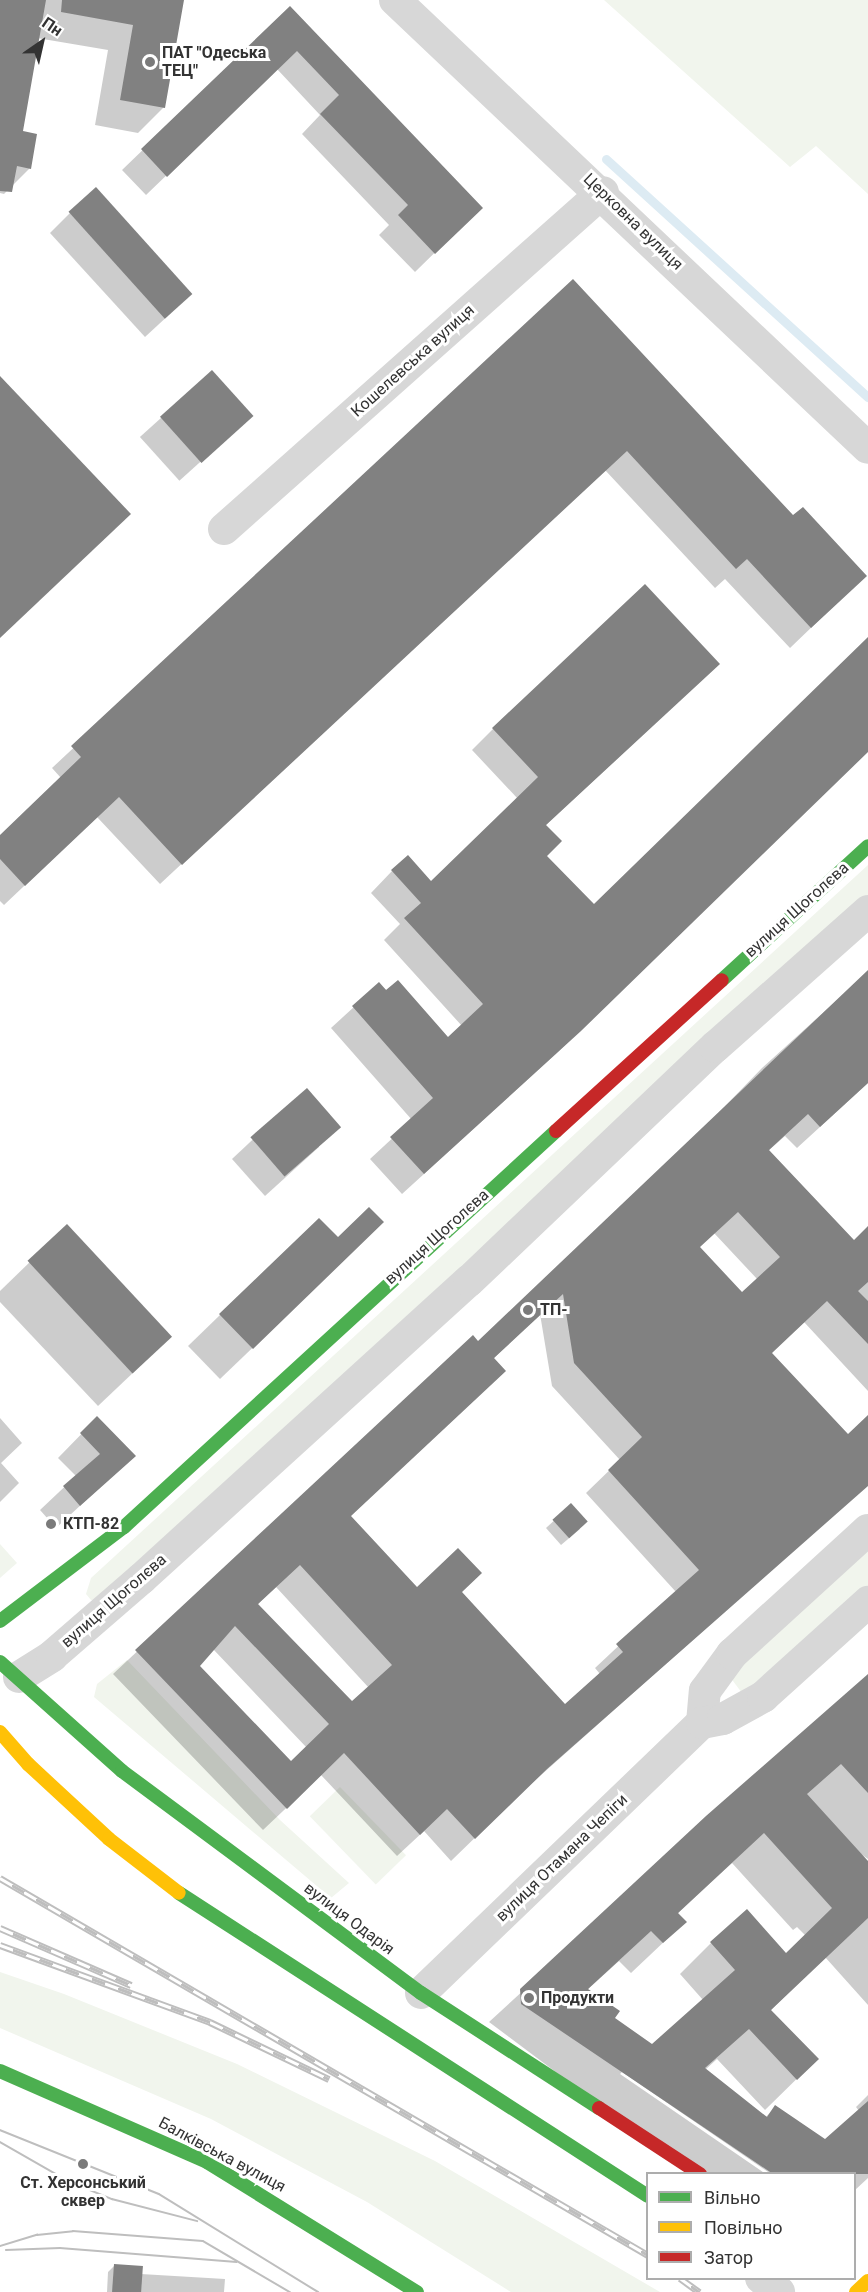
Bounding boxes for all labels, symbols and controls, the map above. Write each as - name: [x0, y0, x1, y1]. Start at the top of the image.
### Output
- north arrow: [12, 12, 72, 72]
- text: Пн: [39, 13, 66, 40]
- place label: ПАТ "Одеська ТЕЦ": [162, 43, 267, 81]
- marker: ПАТ "Одеська ТЕЦ": [143, 55, 157, 69]
- street label: Церковна вулиця: [579, 170, 687, 274]
- street label: Кошелевська вулиця: [347, 301, 479, 421]
- street label: вулиця Щоголєва: [741, 858, 853, 962]
- street label: вулиця Щоголєва: [381, 1185, 493, 1289]
- place label: ТП-: [540, 1300, 568, 1320]
- marker: ТП-: [521, 1303, 535, 1317]
- place label: КТП-82: [63, 1514, 119, 1534]
- marker: КТП-82: [44, 1517, 58, 1531]
- street label: вулиця Щоголєва: [58, 1550, 170, 1652]
- street label: вулиця Отамана Чепіги: [492, 1790, 632, 1926]
- street label: вулиця Одарія: [300, 1879, 398, 1959]
- place label: Продукти: [541, 1988, 614, 2008]
- marker: Продукти: [522, 1991, 536, 2005]
- street label: Балківська вулиця: [155, 2113, 289, 2197]
- marker: Ст. Херсонський сквер: [76, 2157, 90, 2171]
- legend: [646, 2172, 856, 2280]
- place label: Ст. Херсонський сквер: [20, 2173, 146, 2211]
- text: Вільно: [704, 2187, 760, 2208]
- text: Повільно: [704, 2217, 783, 2238]
- text: Затор: [704, 2247, 753, 2268]

